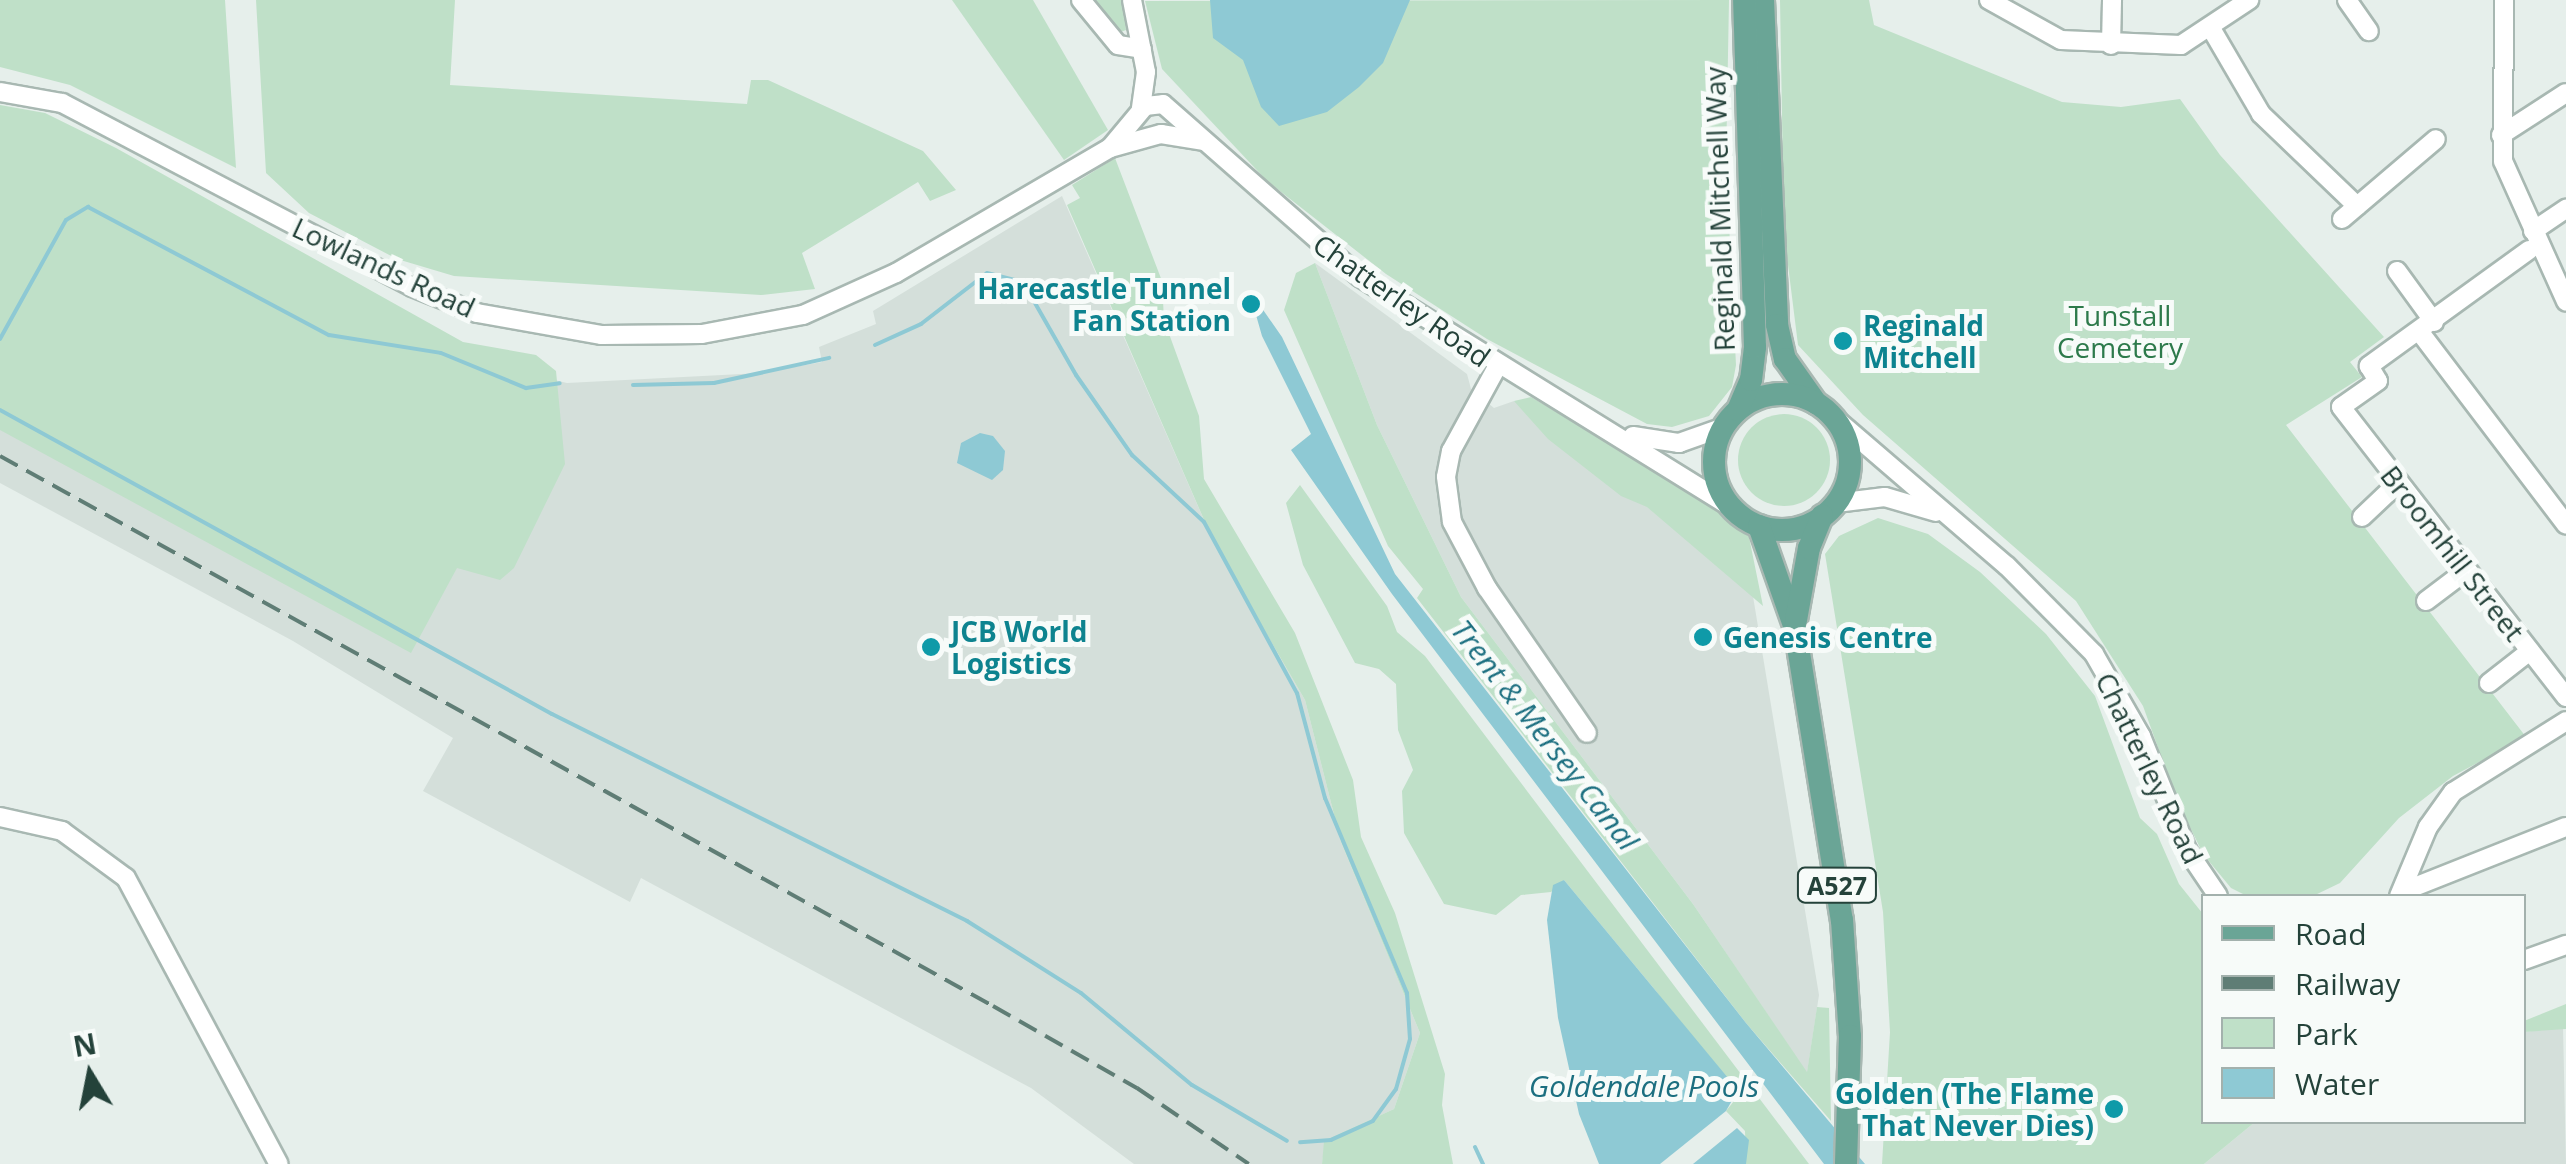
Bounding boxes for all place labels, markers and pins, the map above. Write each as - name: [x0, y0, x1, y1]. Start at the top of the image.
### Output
- place label: Harecastle Tunnel Fan Station: [977, 271, 1231, 337]
- marker: Harecastle Tunnel Fan Station: [1240, 293, 1262, 315]
- place label: Reginald Mitchell: [1863, 308, 1984, 374]
- marker: Reginald Mitchell: [1832, 330, 1854, 352]
- place label: JCB World Logistics: [951, 614, 1088, 680]
- place label: Genesis Centre: [1723, 620, 1933, 654]
- marker: Genesis Centre: [1692, 626, 1714, 648]
- marker: JCB World Logistics: [920, 636, 942, 658]
- place label: Golden (The Flame That Never Dies): [1835, 1076, 2094, 1142]
- marker: Golden (The Flame That Never Dies): [2103, 1098, 2125, 1120]

